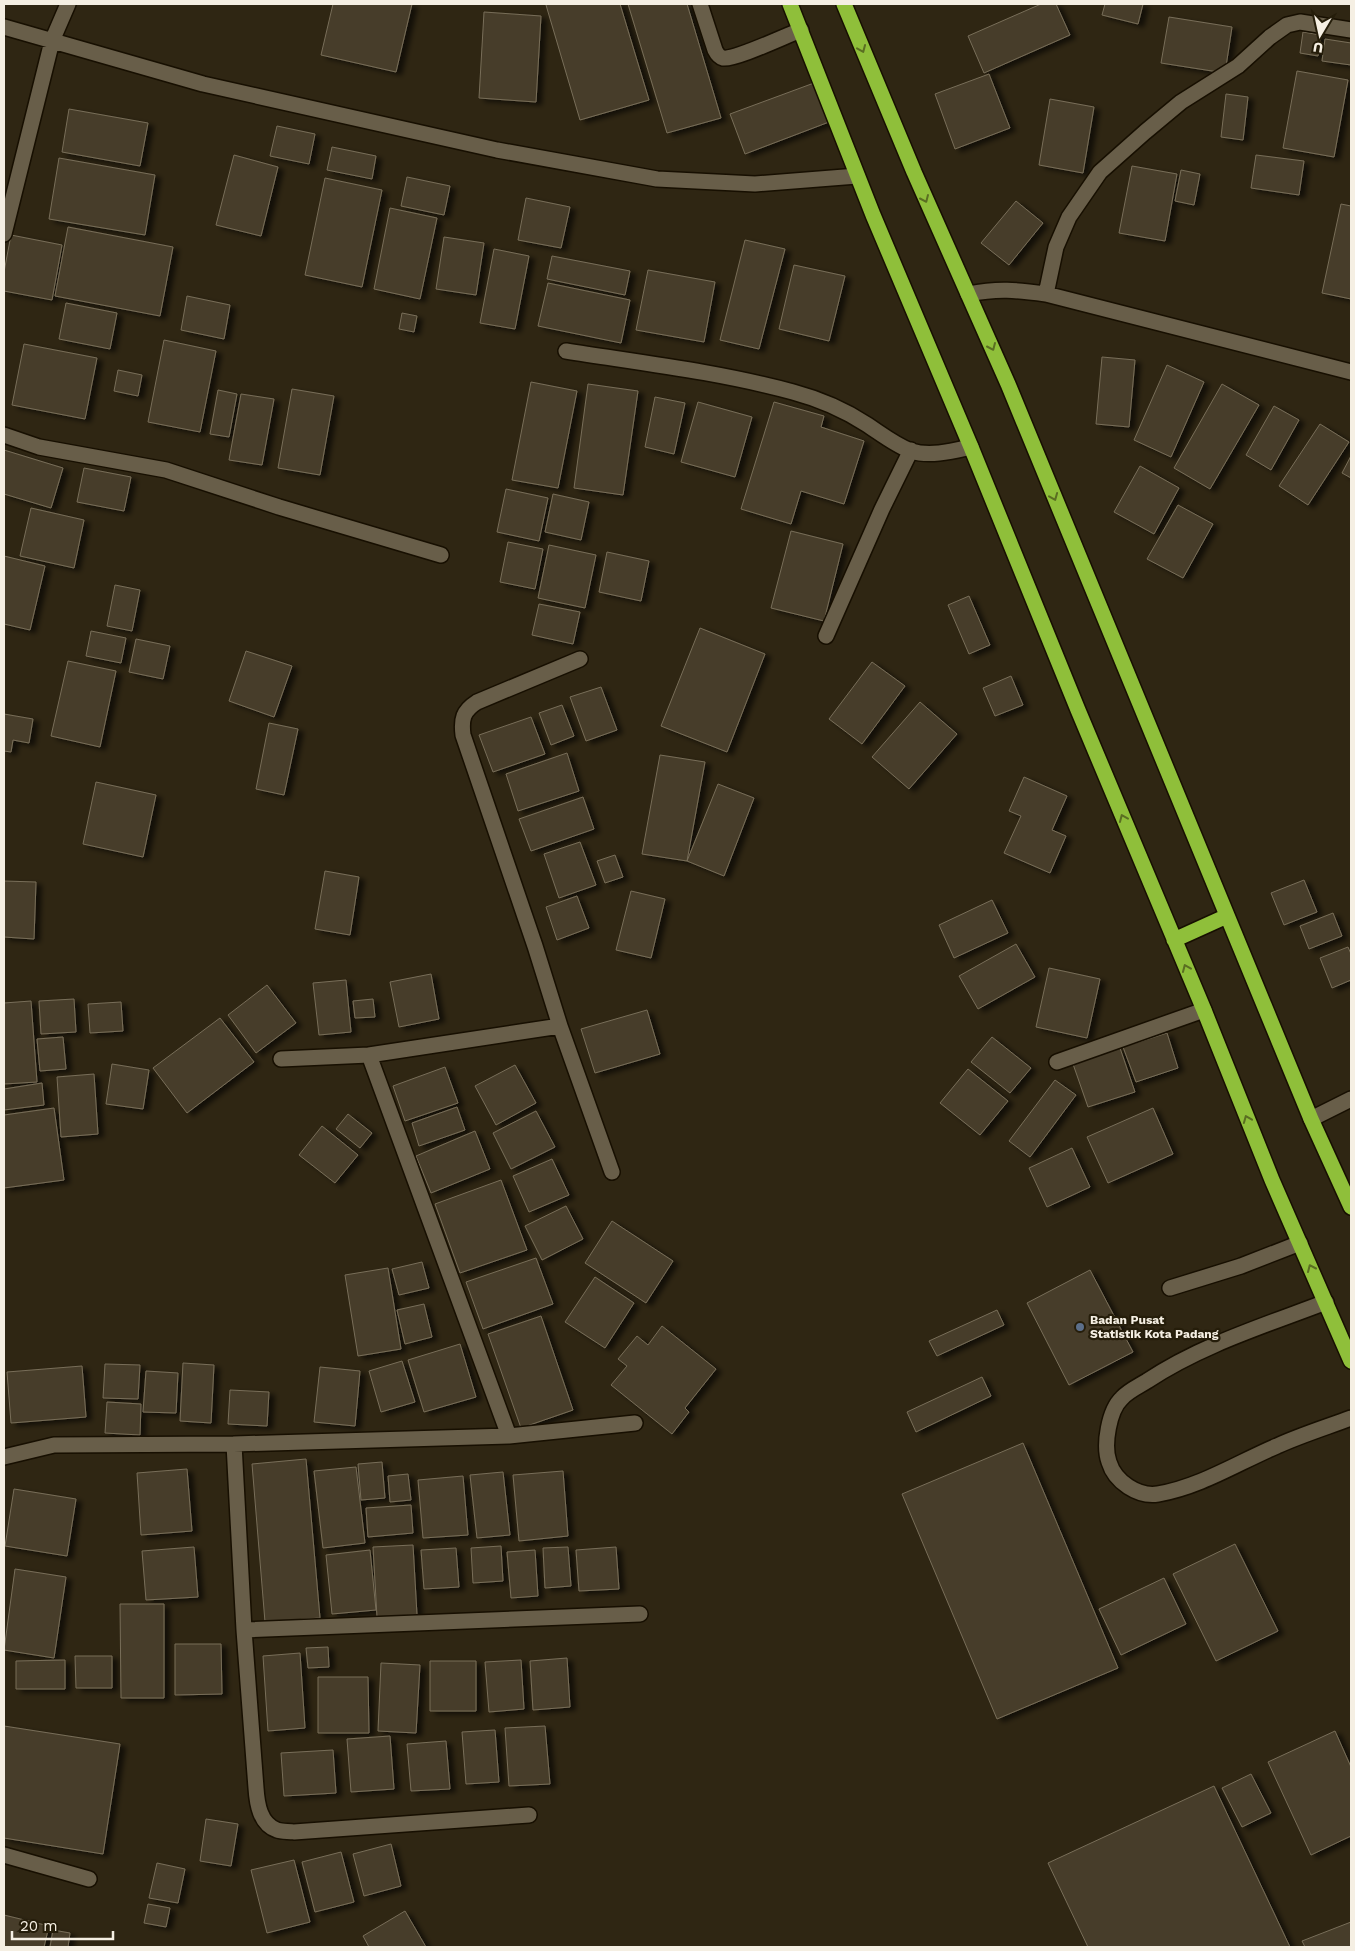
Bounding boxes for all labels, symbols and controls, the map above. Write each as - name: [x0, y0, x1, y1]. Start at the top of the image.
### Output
- north arrow: [1295, 10, 1345, 60]
- text: U: [1312, 39, 1324, 57]
- one-way arrow: [856, 44, 867, 53]
- one-way arrow: [919, 194, 930, 203]
- one-way arrow: [985, 342, 996, 351]
- one-way arrow: [1048, 492, 1059, 501]
- one-way arrow: [1119, 815, 1129, 823]
- one-way arrow: [1182, 964, 1193, 973]
- one-way arrow: [1243, 1115, 1253, 1124]
- one-way arrow: [1307, 1264, 1317, 1273]
- place label: Badan Pusat Statistik Kota Padang: [1090, 1313, 1219, 1341]
- marker: Badan Pusat Statistik Kota Padang: [1074, 1321, 1086, 1333]
- scale bar: [12, 1908, 114, 1940]
- text: 20 m: [20, 1917, 58, 1935]

